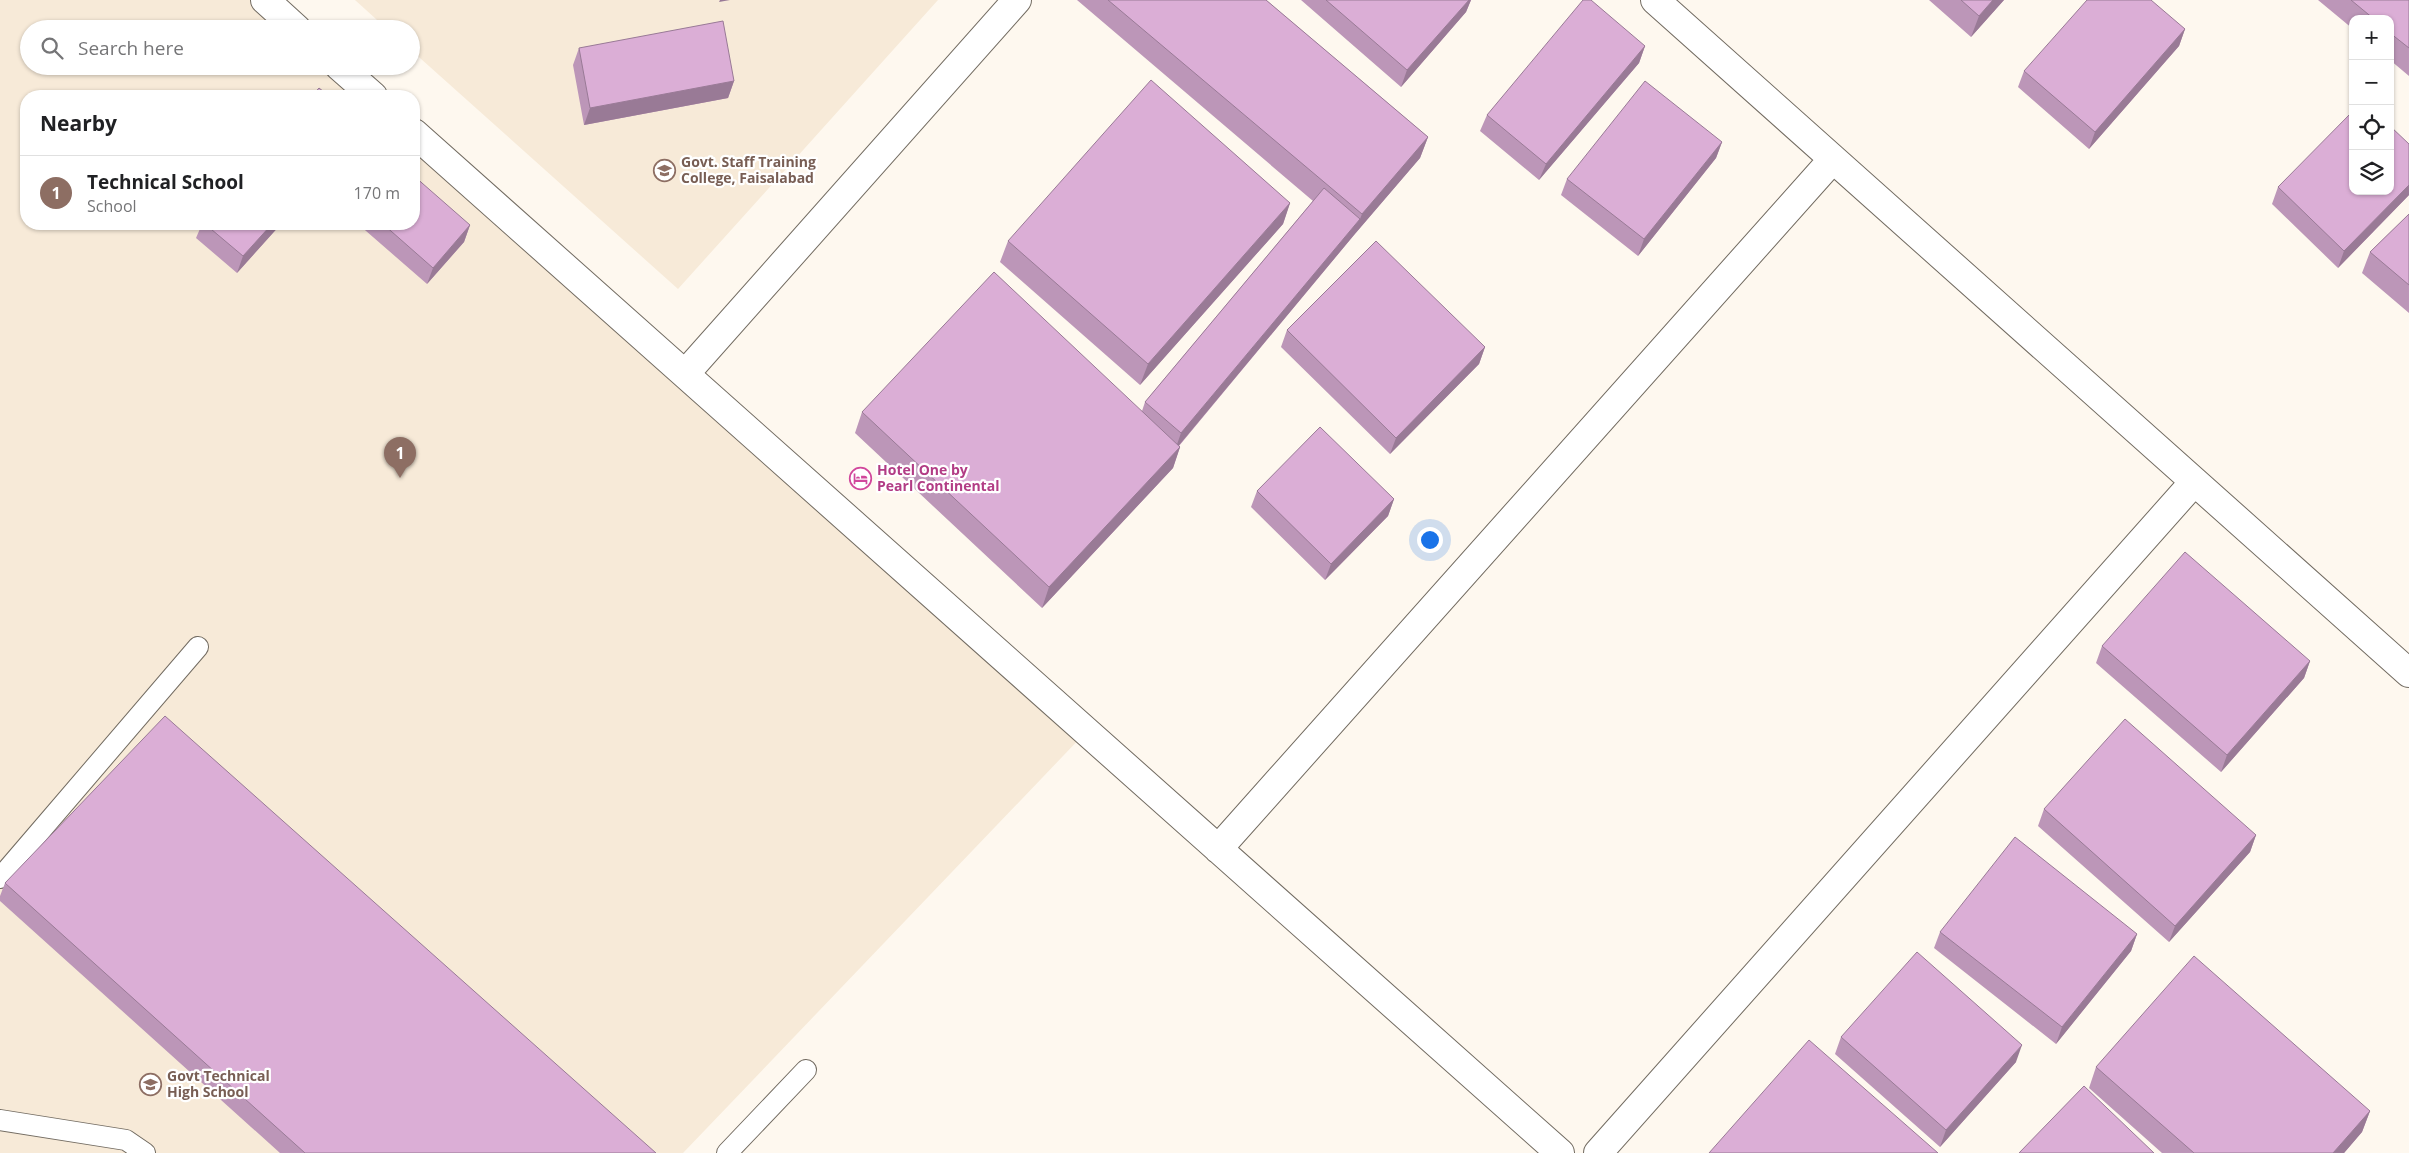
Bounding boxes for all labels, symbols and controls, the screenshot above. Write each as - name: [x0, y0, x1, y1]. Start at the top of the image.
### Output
- map controls: [2349, 15, 2394, 195]
- button: +: [2349, 15, 2394, 60]
- search box: [20, 20, 420, 75]
- icon: search: [38, 34, 66, 62]
- text: Search here: [78, 35, 184, 61]
- button: −: [2349, 60, 2394, 105]
- button: locate: [2349, 105, 2394, 150]
- text: Nearby: [40, 109, 117, 137]
- button: layers: [2349, 150, 2394, 195]
- place label: Govt. Staff Training College, Faisalabad: [681, 152, 816, 187]
- school or university icon: Govt. Staff Training College, Faisalabad: [653, 158, 677, 182]
- text: Technical School: [87, 169, 244, 195]
- text: 1: [51, 182, 61, 204]
- text: 170 m: [354, 182, 400, 204]
- text: School: [87, 195, 137, 217]
- pin: 1: [384, 437, 416, 478]
- place label: Hotel One by Pearl Continental: [877, 460, 999, 495]
- hotel icon: Hotel One by Pearl Continental: [849, 466, 873, 490]
- your location: [1417, 527, 1443, 553]
- place label: Govt Technical High School: [167, 1066, 270, 1101]
- school or university icon: Govt Technical High School: [139, 1072, 163, 1096]

